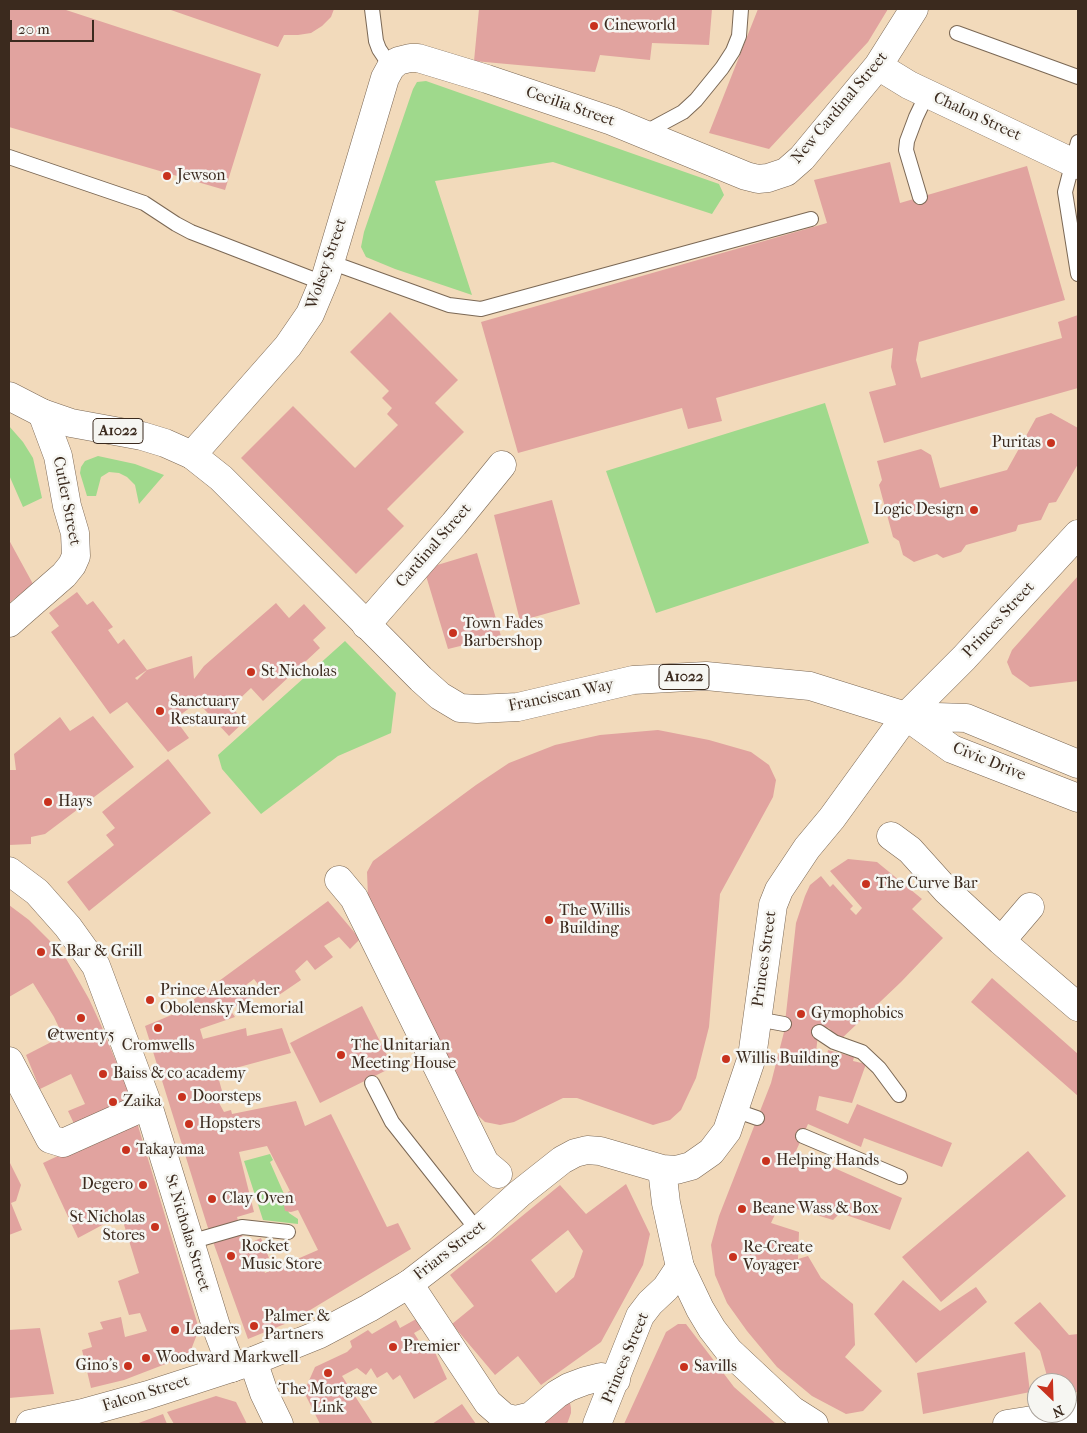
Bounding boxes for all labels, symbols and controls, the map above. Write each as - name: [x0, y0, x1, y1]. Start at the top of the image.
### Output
- scale bar: [12, 10, 96, 42]
- place label: Cineworld: [604, 16, 676, 36]
- text: 20 m: [18, 20, 50, 38]
- marker: Cineworld: [588, 20, 600, 32]
- street label: New Cardinal Street: [788, 48, 892, 168]
- street label: Cecilia Street: [523, 83, 617, 131]
- street label: Chalon Street: [930, 88, 1024, 146]
- place label: Jewson: [177, 166, 226, 186]
- marker: Jewson: [161, 170, 173, 182]
- street label: Wolsey Street: [302, 216, 352, 312]
- road number: A1022: [93, 418, 143, 444]
- place label: Puritas: [992, 433, 1041, 453]
- marker: Puritas: [1045, 437, 1057, 449]
- street label: Cutler Street: [48, 455, 84, 547]
- street label: Cardinal Street: [392, 500, 476, 592]
- place label: Logic Design: [874, 500, 964, 520]
- marker: Logic Design: [968, 504, 980, 516]
- street label: Princes Street: [959, 578, 1039, 662]
- place label: Town Fades Barbershop: [463, 614, 543, 652]
- marker: Town Fades Barbershop: [447, 627, 459, 639]
- place label: St Nicholas: [261, 662, 337, 682]
- road number: A1022: [659, 664, 709, 690]
- marker: St Nicholas: [245, 666, 257, 678]
- street label: Franciscan Way: [507, 675, 615, 717]
- place label: Sanctuary Restaurant: [170, 692, 246, 730]
- marker: Sanctuary Restaurant: [154, 705, 166, 717]
- street label: Civic Drive: [950, 739, 1028, 785]
- place label: Hays: [58, 792, 92, 812]
- marker: Hays: [42, 796, 54, 808]
- place label: The Curve Bar: [876, 874, 978, 894]
- marker: The Curve Bar: [860, 878, 872, 890]
- place label: The Willis Building: [559, 901, 630, 939]
- street label: Princes Street: [749, 910, 781, 1008]
- marker: The Willis Building: [543, 914, 555, 926]
- place label: K Bar & Grill: [51, 942, 142, 962]
- marker: K Bar & Grill: [35, 946, 47, 958]
- place label: Prince Alexander Obolensky Memorial: [160, 981, 304, 1019]
- marker: Prince Alexander Obolensky Memorial: [144, 994, 156, 1006]
- place label: Gymophobics: [811, 1004, 903, 1024]
- marker: Gymophobics: [795, 1008, 807, 1020]
- marker: @twenty5: [75, 1012, 87, 1024]
- marker: Cromwells: [152, 1022, 164, 1034]
- place label: @twenty5: [47, 1026, 115, 1046]
- place label: Cromwells: [122, 1036, 194, 1056]
- place label: The Unitarian Meeting House: [351, 1036, 456, 1074]
- marker: The Unitarian Meeting House: [335, 1049, 347, 1061]
- place label: Willis Building: [736, 1049, 839, 1069]
- marker: Willis Building: [720, 1053, 732, 1065]
- place label: Baiss & co academy: [113, 1064, 246, 1084]
- marker: Baiss & co academy: [97, 1068, 109, 1080]
- place label: Doorsteps: [192, 1087, 261, 1107]
- marker: Doorsteps: [176, 1091, 188, 1103]
- place label: Zaika: [123, 1092, 162, 1112]
- marker: Zaika: [107, 1096, 119, 1108]
- place label: Hopsters: [199, 1114, 260, 1134]
- marker: Hopsters: [183, 1118, 195, 1130]
- place label: Takayama: [136, 1140, 205, 1160]
- marker: Takayama: [120, 1144, 132, 1156]
- place label: Helping Hands: [776, 1151, 879, 1171]
- marker: Helping Hands: [760, 1155, 772, 1167]
- street label: St Nicholas Street: [160, 1172, 214, 1294]
- place label: Degero: [82, 1175, 133, 1195]
- marker: Degero: [137, 1179, 149, 1191]
- place label: Clay Oven: [222, 1189, 294, 1209]
- marker: Clay Oven: [206, 1193, 218, 1205]
- place label: Beane Wass & Box: [752, 1199, 879, 1219]
- marker: Beane Wass & Box: [736, 1203, 748, 1215]
- place label: St Nicholas Stores: [69, 1208, 145, 1246]
- street label: Friars Street: [410, 1217, 490, 1285]
- marker: St Nicholas Stores: [149, 1221, 161, 1233]
- place label: Rocket Music Store: [241, 1237, 322, 1275]
- place label: Re-Create Voyager: [743, 1238, 813, 1276]
- marker: Rocket Music Store: [225, 1250, 237, 1262]
- marker: Re-Create Voyager: [727, 1251, 739, 1263]
- place label: Palmer & Partners: [264, 1307, 330, 1345]
- street label: Princes Street: [598, 1310, 654, 1406]
- place label: Leaders: [185, 1320, 239, 1340]
- marker: Palmer & Partners: [248, 1320, 260, 1332]
- marker: Leaders: [169, 1324, 181, 1336]
- place label: Premier: [403, 1337, 460, 1357]
- marker: Premier: [387, 1341, 399, 1353]
- place label: Woodward Markwell: [156, 1348, 299, 1368]
- marker: Woodward Markwell: [140, 1352, 152, 1364]
- place label: Gino's: [75, 1356, 118, 1376]
- place label: Savills: [694, 1357, 737, 1377]
- marker: Gino's: [122, 1360, 134, 1372]
- marker: Savills: [678, 1361, 690, 1373]
- marker: The Mortgage Link: [322, 1367, 334, 1379]
- street label: Falcon Street: [100, 1372, 192, 1416]
- north arrow: [1027, 1373, 1077, 1423]
- place label: The Mortgage Link: [279, 1380, 377, 1418]
- text: N: [1050, 1401, 1066, 1421]

